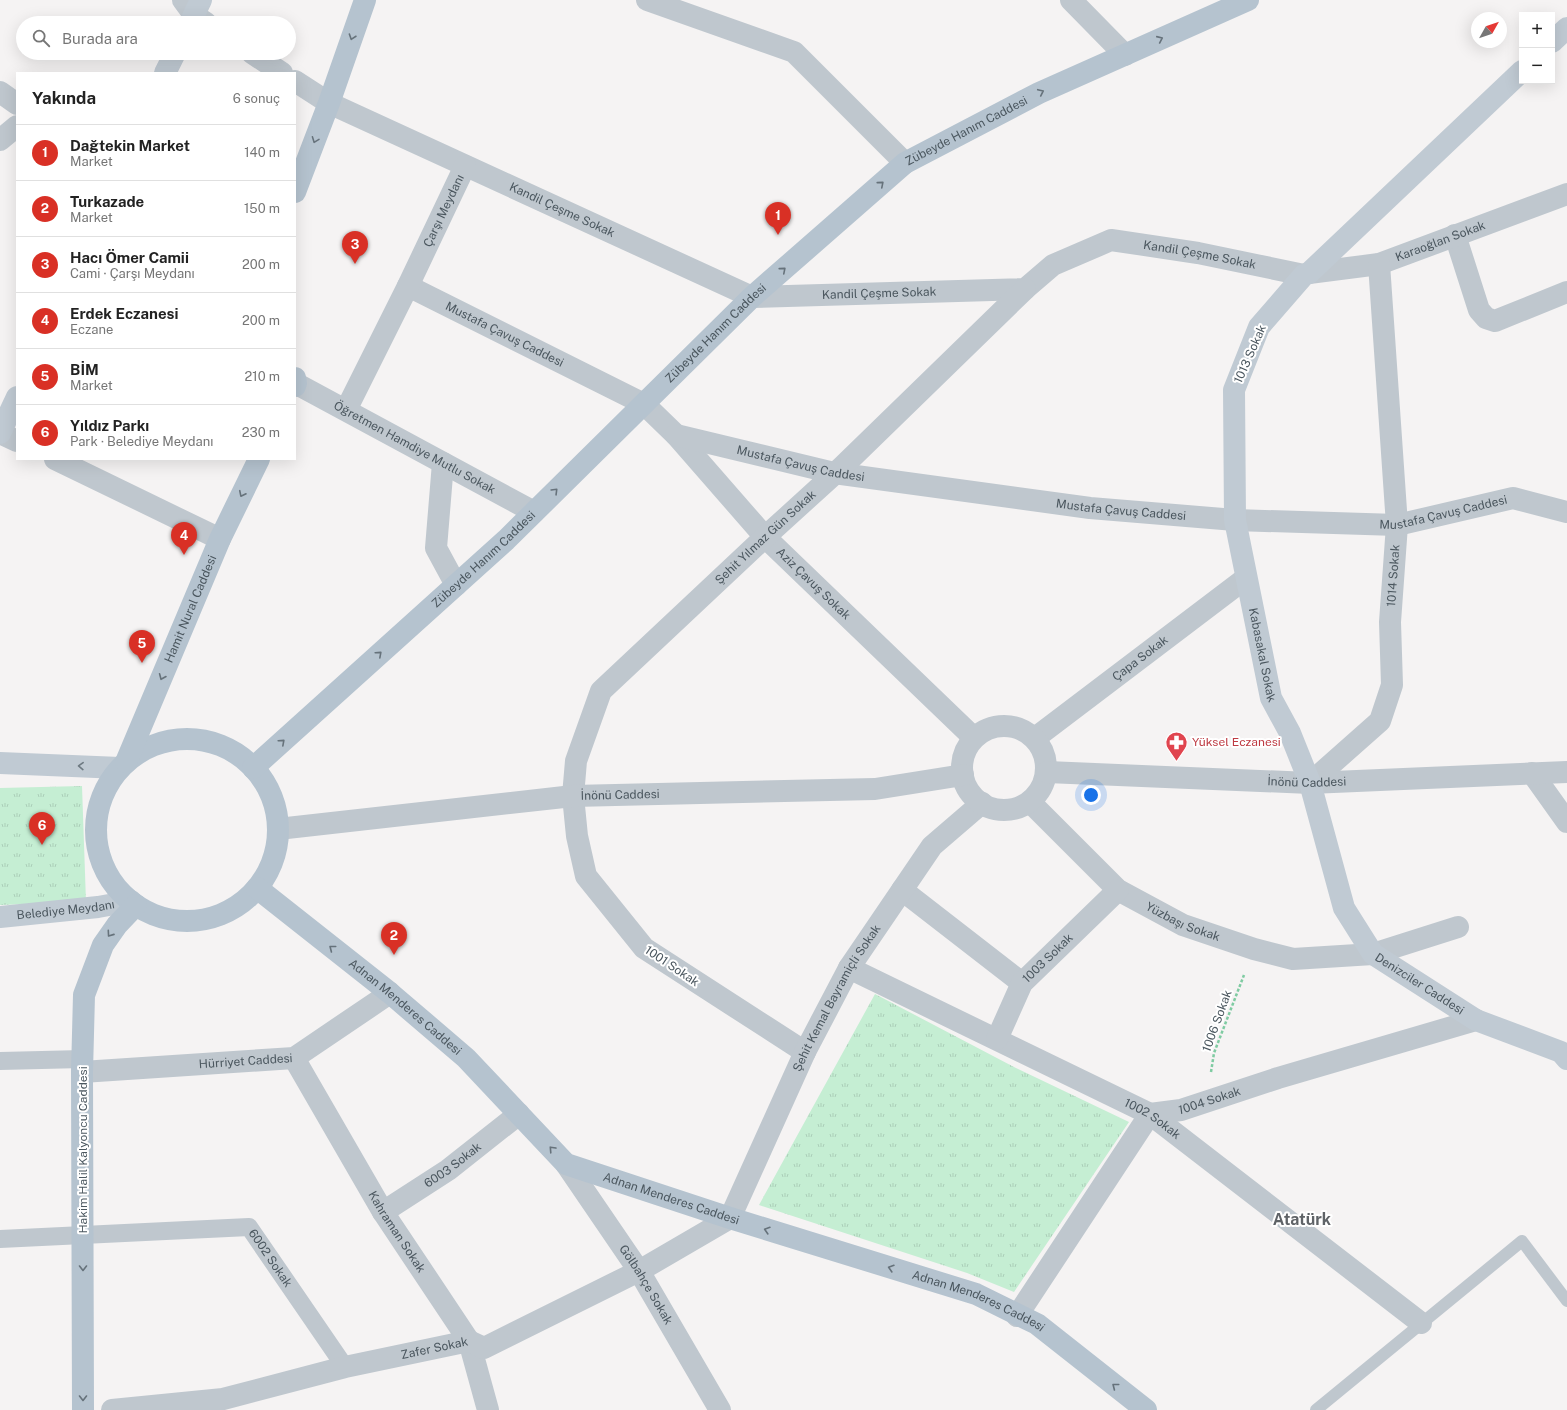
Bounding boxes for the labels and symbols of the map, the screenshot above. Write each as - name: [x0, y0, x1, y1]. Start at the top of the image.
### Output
- north arrow: [1471, 12, 1507, 48]
- one-way arrow: [348, 33, 357, 40]
- one-way arrow: [1156, 36, 1164, 44]
- one-way arrow: [1037, 89, 1045, 97]
- street label: Zübeyde Hanım Caddesi: [903, 93, 1030, 169]
- one-way arrow: [311, 136, 319, 143]
- street label: Çarşı Meydanı: [421, 172, 467, 249]
- street label: Kandil Çeşme Sokak: [507, 180, 617, 240]
- one-way arrow: [876, 182, 884, 189]
- pin: 1: [765, 202, 791, 235]
- street label: Karaoğlan Sokak: [1393, 218, 1487, 264]
- pin: 3: [342, 231, 368, 264]
- street label: Kandil Çeşme Sokak: [1142, 238, 1258, 272]
- one-way arrow: [778, 267, 786, 274]
- street label: Zübeyde Hanım Caddesi: [662, 281, 769, 386]
- street label: Kandil Çeşme Sokak: [822, 285, 937, 302]
- street label: Mustafa Çavuş Caddesi: [443, 299, 566, 370]
- street label: 1013 Sokak: [1231, 322, 1269, 385]
- street label: Öğretmen Hamdiye Mutlu Sokak: [331, 398, 498, 497]
- street label: Mustafa Çavuş Caddesi: [735, 443, 866, 484]
- street label: Şehit Yılmaz Gün Sokak: [712, 487, 819, 587]
- one-way arrow: [550, 488, 558, 496]
- one-way arrow: [239, 490, 247, 497]
- street label: Mustafa Çavuş Caddesi: [1379, 493, 1509, 532]
- street label: Mustafa Çavuş Caddesi: [1055, 496, 1187, 523]
- street label: Zübeyde Hanım Caddesi: [429, 508, 538, 610]
- pin: 4: [171, 522, 197, 555]
- street label: 1014 Sokak: [1384, 544, 1403, 607]
- street label: Aziz Çavuş Sokak: [774, 545, 854, 623]
- street label: Hamit Nural Caddesi: [162, 553, 219, 665]
- street label: Kabasakal Sokak: [1246, 606, 1279, 705]
- pin: 5: [129, 630, 155, 663]
- street label: Çapa Sokak: [1110, 632, 1171, 684]
- one-way arrow: [374, 652, 382, 659]
- one-way arrow: [158, 673, 166, 680]
- pharmacy icon: Yüksel Eczanesi: [1163, 729, 1189, 762]
- place label: Yüksel Eczanesi: [1192, 735, 1281, 749]
- one-way arrow: [278, 739, 285, 746]
- one-way arrow: [78, 762, 84, 770]
- street label: İnönü Caddesi: [1267, 774, 1347, 790]
- your location: [1081, 785, 1101, 805]
- street label: İnönü Caddesi: [581, 787, 660, 803]
- pin: 6: [29, 812, 55, 845]
- street label: Belediye Meydanı: [16, 897, 116, 922]
- street label: Yüzbaşı Sokak: [1143, 899, 1222, 944]
- pin: 2: [381, 922, 407, 955]
- street label: Şehit Kemal Bayramiçli Sokak: [790, 922, 884, 1074]
- one-way arrow: [107, 930, 115, 937]
- street label: 1003 Sokak: [1020, 930, 1076, 986]
- street label: 1001 Sokak: [642, 943, 702, 989]
- one-way arrow: [330, 945, 337, 952]
- street label: Denizciler Caddesi: [1372, 950, 1467, 1018]
- street label: Adnan Menderes Caddesi: [346, 956, 464, 1058]
- street label: 1006 Sokak: [1199, 988, 1235, 1054]
- street label: Hürriyet Caddesi: [198, 1051, 293, 1071]
- street label: Hakim Halil Kalyoncu Caddesi: [76, 1066, 90, 1234]
- street label: 1004 Sokak: [1178, 1084, 1243, 1117]
- street label: 1002 Sokak: [1122, 1096, 1184, 1142]
- street label: 6003 Sokak: [422, 1139, 484, 1191]
- one-way arrow: [549, 1146, 557, 1154]
- street label: Adnan Menderes Caddesi: [601, 1170, 741, 1227]
- street label: Kahraman Sokak: [365, 1188, 429, 1275]
- district label: Atatürk: [1273, 1210, 1331, 1229]
- one-way arrow: [764, 1226, 771, 1234]
- street label: 6002 Sokak: [246, 1227, 295, 1290]
- street label: Gölbahçe Sokak: [616, 1242, 676, 1327]
- one-way arrow: [888, 1264, 895, 1273]
- one-way arrow: [79, 1265, 87, 1271]
- street label: Adnan Menderes Caddesi: [910, 1268, 1048, 1334]
- street label: Zafer Sokak: [400, 1334, 469, 1362]
- one-way arrow: [1113, 1383, 1120, 1390]
- one-way arrow: [79, 1395, 87, 1401]

